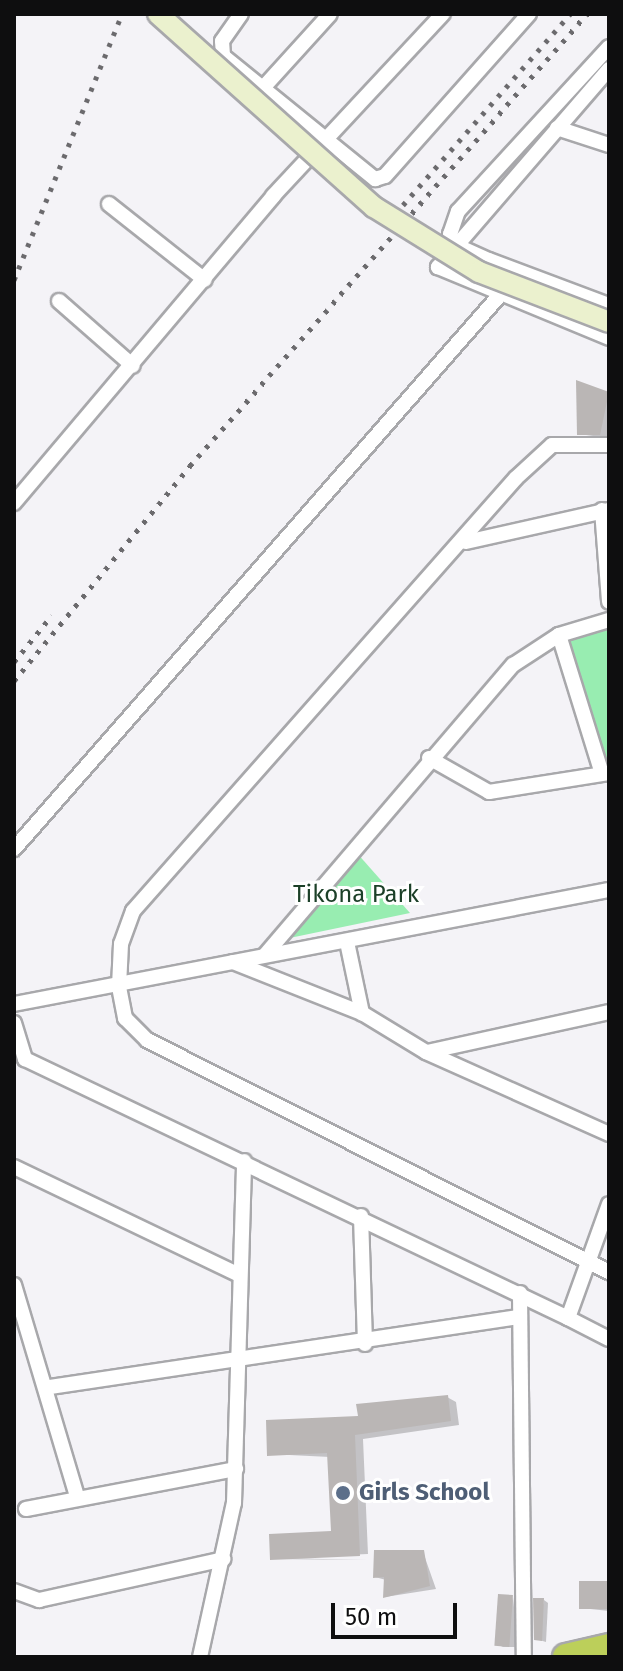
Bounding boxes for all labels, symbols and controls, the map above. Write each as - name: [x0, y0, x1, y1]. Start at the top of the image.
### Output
- park label: Tikona Park: [293, 881, 419, 909]
- place label: Girls School: [359, 1479, 490, 1507]
- marker: Girls School: [334, 1484, 352, 1502]
- scale bar: [335, 1587, 461, 1637]
- text: 50 m: [345, 1603, 397, 1631]

